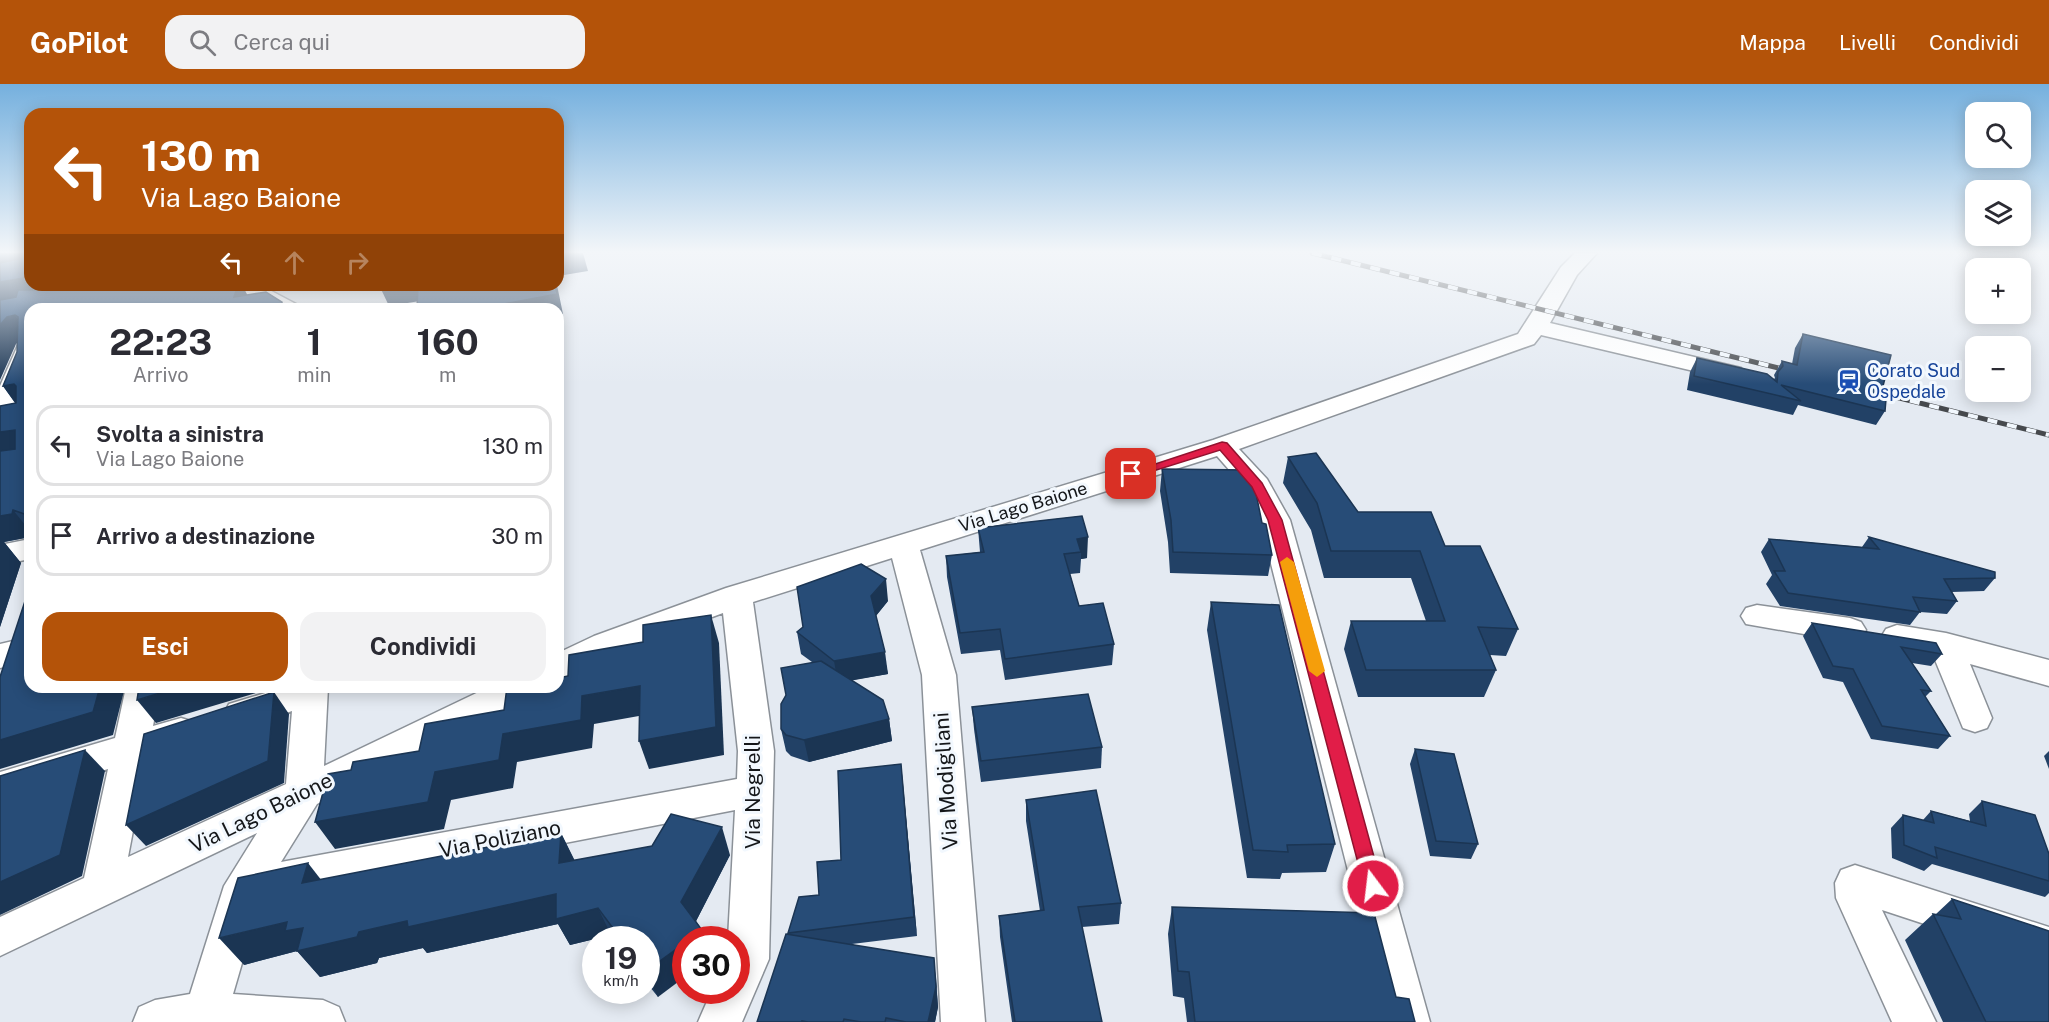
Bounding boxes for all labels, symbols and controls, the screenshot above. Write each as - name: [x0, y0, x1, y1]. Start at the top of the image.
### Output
- search box: [165, 15, 585, 69]
- text: GoPilot: [30, 26, 129, 59]
- icon: search: [186, 26, 219, 59]
- text: Cerca qui: [234, 29, 330, 55]
- text: Mappa: [1739, 30, 1806, 55]
- text: Livelli: [1839, 30, 1896, 55]
- text: Condividi: [1929, 30, 2019, 55]
- map controls: [1965, 102, 2031, 402]
- button: search: [1965, 102, 2031, 168]
- text: 130 m: [141, 131, 261, 180]
- icon: left: [42, 132, 120, 210]
- button: layers: [1965, 180, 2031, 246]
- text: Via Lago Baione: [141, 181, 341, 213]
- icon: left: [215, 246, 248, 279]
- icon: ahead: [278, 246, 311, 279]
- icon: right: [341, 246, 374, 279]
- button: +: [1965, 258, 2031, 324]
- text: 22:23: [109, 321, 212, 363]
- text: 1: [307, 321, 322, 363]
- text: 160: [416, 321, 479, 363]
- button: −: [1965, 336, 2031, 402]
- place label: Corato Sud Ospedale: [1867, 360, 1960, 402]
- text: Arrivo: [133, 363, 189, 387]
- text: min: [297, 363, 331, 387]
- text: m: [439, 363, 456, 387]
- station icon: Corato Sud Ospedale: [1836, 368, 1862, 394]
- text: Svolta a sinistra: [96, 421, 264, 447]
- icon: left: [45, 429, 78, 462]
- text: 130 m: [482, 433, 543, 459]
- text: Via Lago Baione: [96, 447, 244, 471]
- pin: [1105, 448, 1156, 499]
- icon: arrive: [1114, 457, 1147, 490]
- street label: Via Lago Baione: [956, 477, 1090, 536]
- icon: arrive: [45, 519, 78, 552]
- text: Arrivo a destinazione: [96, 523, 315, 549]
- text: 30 m: [491, 523, 543, 549]
- button: Esci: [42, 612, 288, 681]
- button: Condividi: [300, 612, 546, 681]
- street label: Via Modigliani: [928, 712, 963, 851]
- street label: Via Negrelli: [740, 735, 765, 849]
- street label: Via Lago Baione: [185, 767, 336, 858]
- street label: Via Poliziano: [437, 814, 563, 863]
- position arrow: [1341, 854, 1405, 918]
- speed limit sign: 30: [672, 926, 750, 1004]
- text: 19: [605, 940, 637, 976]
- text: km/h: [603, 972, 639, 989]

